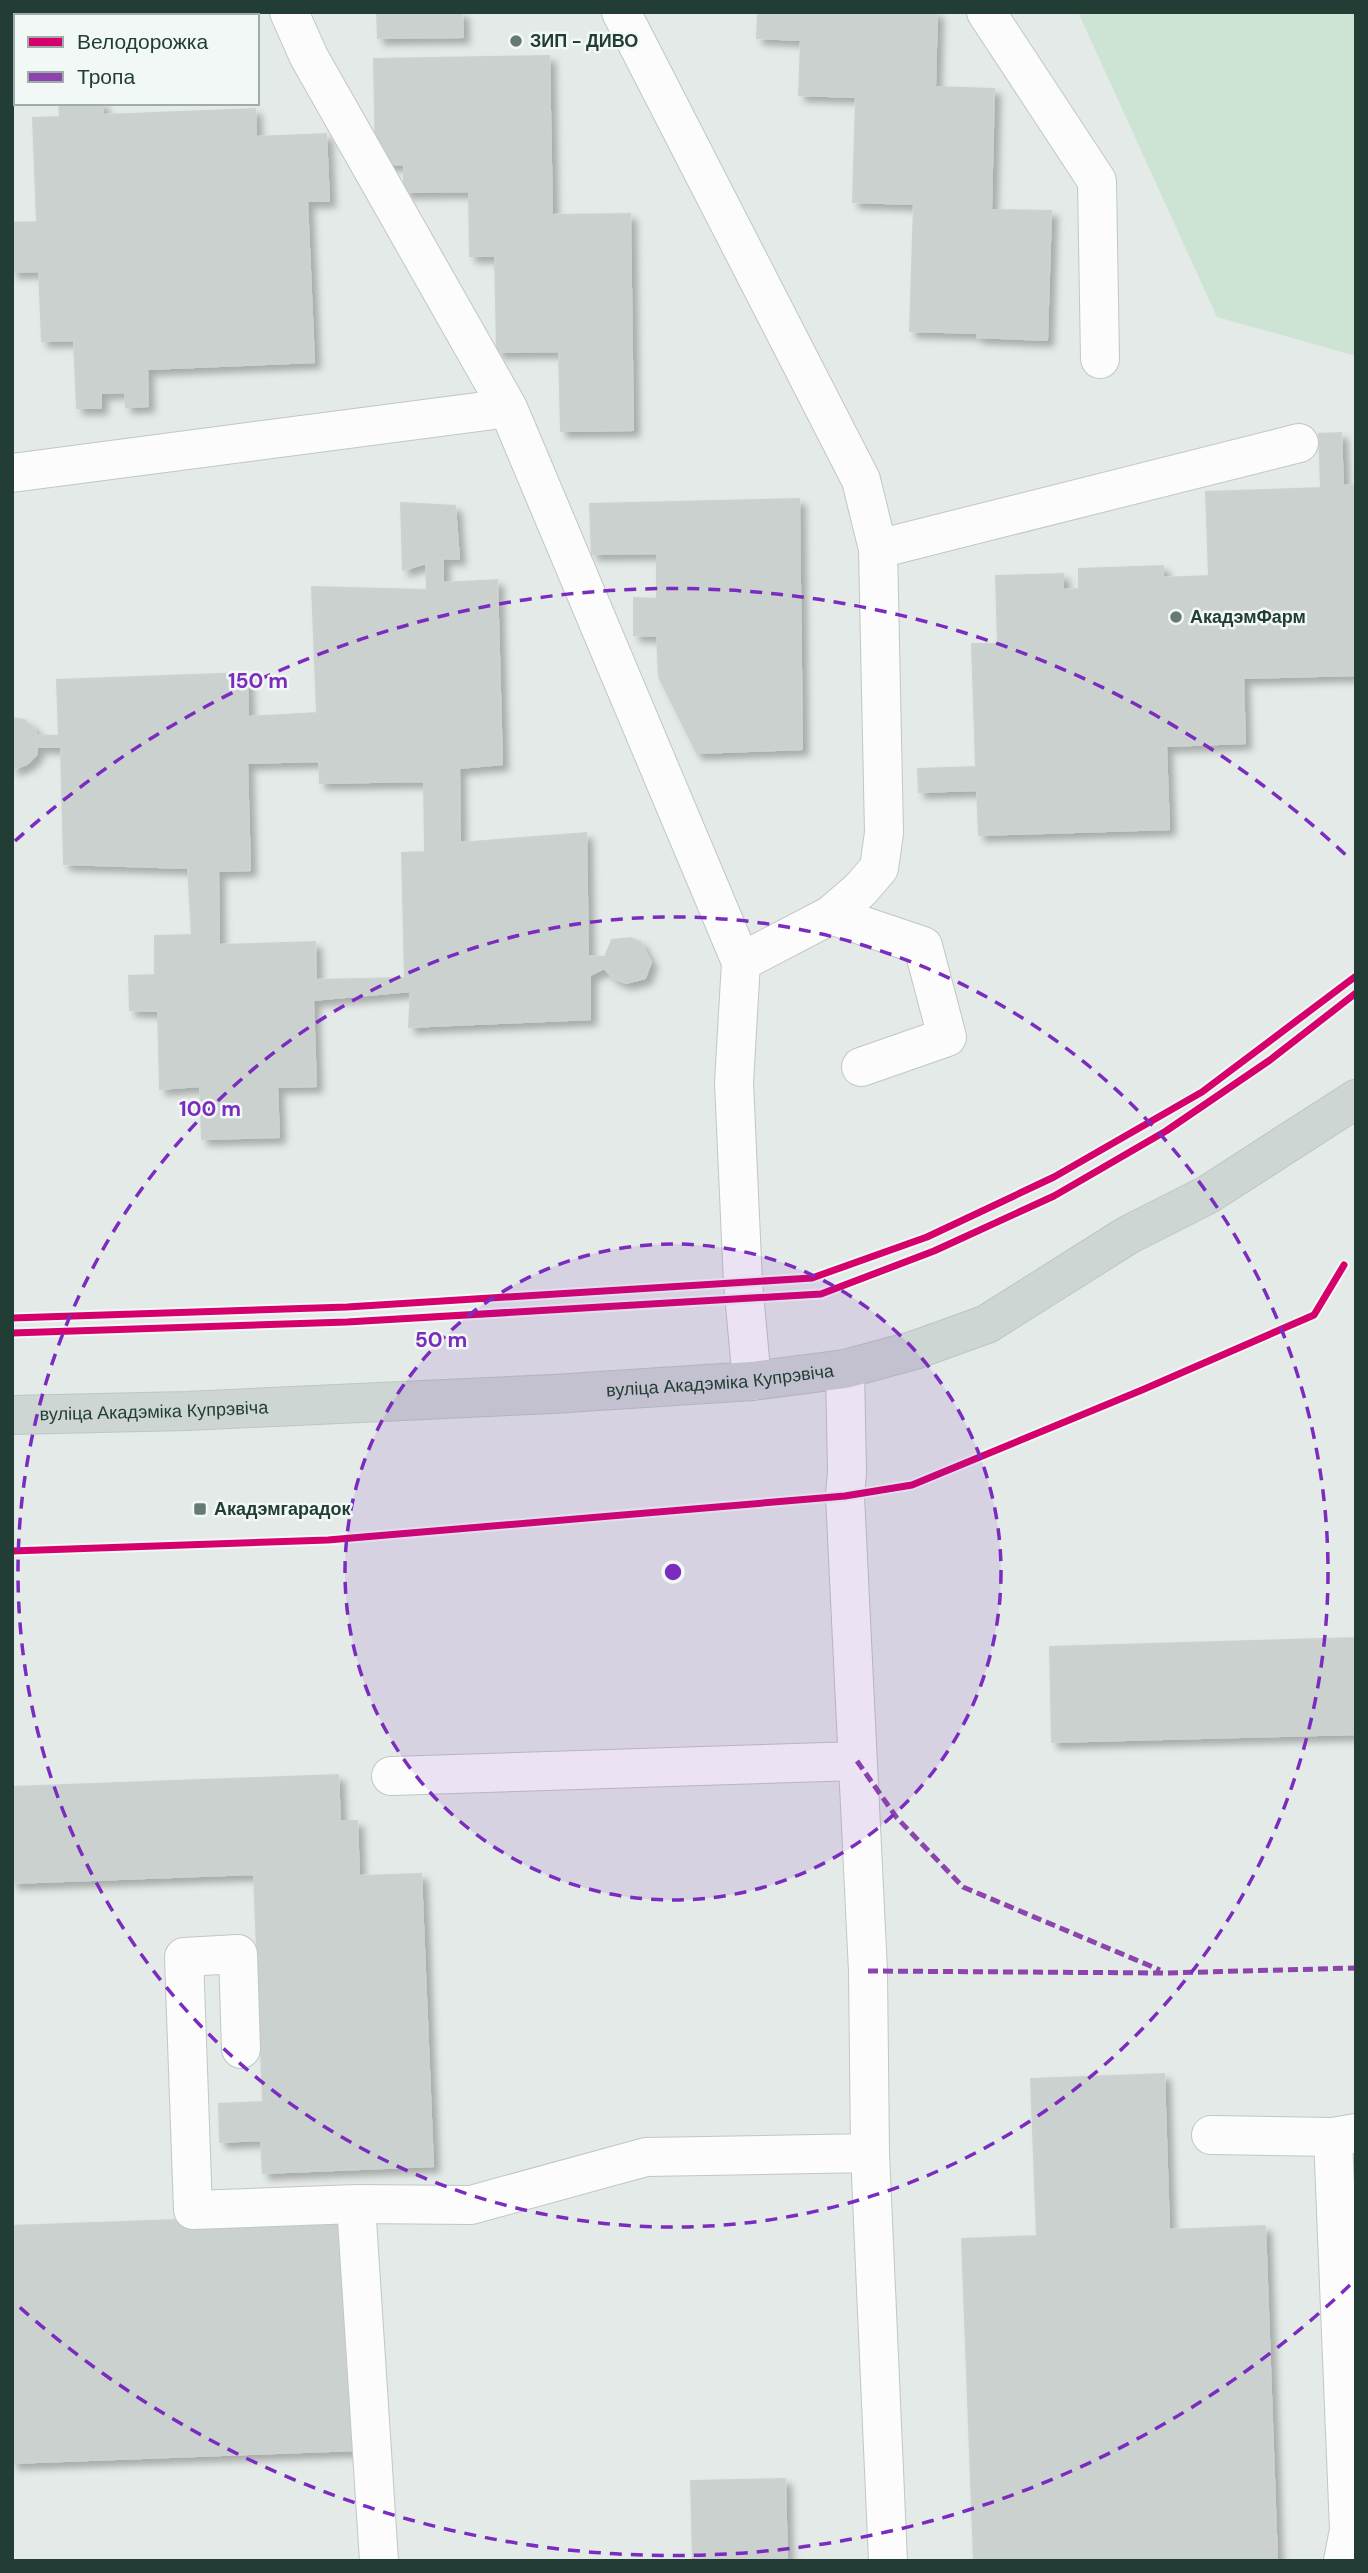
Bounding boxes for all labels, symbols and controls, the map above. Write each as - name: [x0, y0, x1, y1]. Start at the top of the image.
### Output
- legend: [14, 14, 259, 105]
- text: Велодорожка: [77, 28, 208, 56]
- place label: ЗИП - ДИВО: [530, 29, 638, 53]
- marker: ЗИП - ДИВО: [508, 33, 524, 49]
- text: Тропа: [77, 63, 135, 91]
- place label: АкадэмФарм: [1190, 605, 1306, 629]
- marker: АкадэмФарм: [1168, 609, 1184, 625]
- text: 150 m: [228, 667, 288, 695]
- text: 100 m: [179, 1095, 241, 1123]
- text: 50 m: [415, 1326, 467, 1354]
- street label: вуліца Акадэміка Купрэвіча: [605, 1358, 836, 1403]
- street label: вуліца Акадэміка Купрэвіча: [39, 1395, 270, 1426]
- place label: Акадэмгарадок: [214, 1497, 351, 1521]
- marker: Акадэмгарадок: [192, 1501, 208, 1517]
- centre of rings: [661, 1560, 685, 1584]

